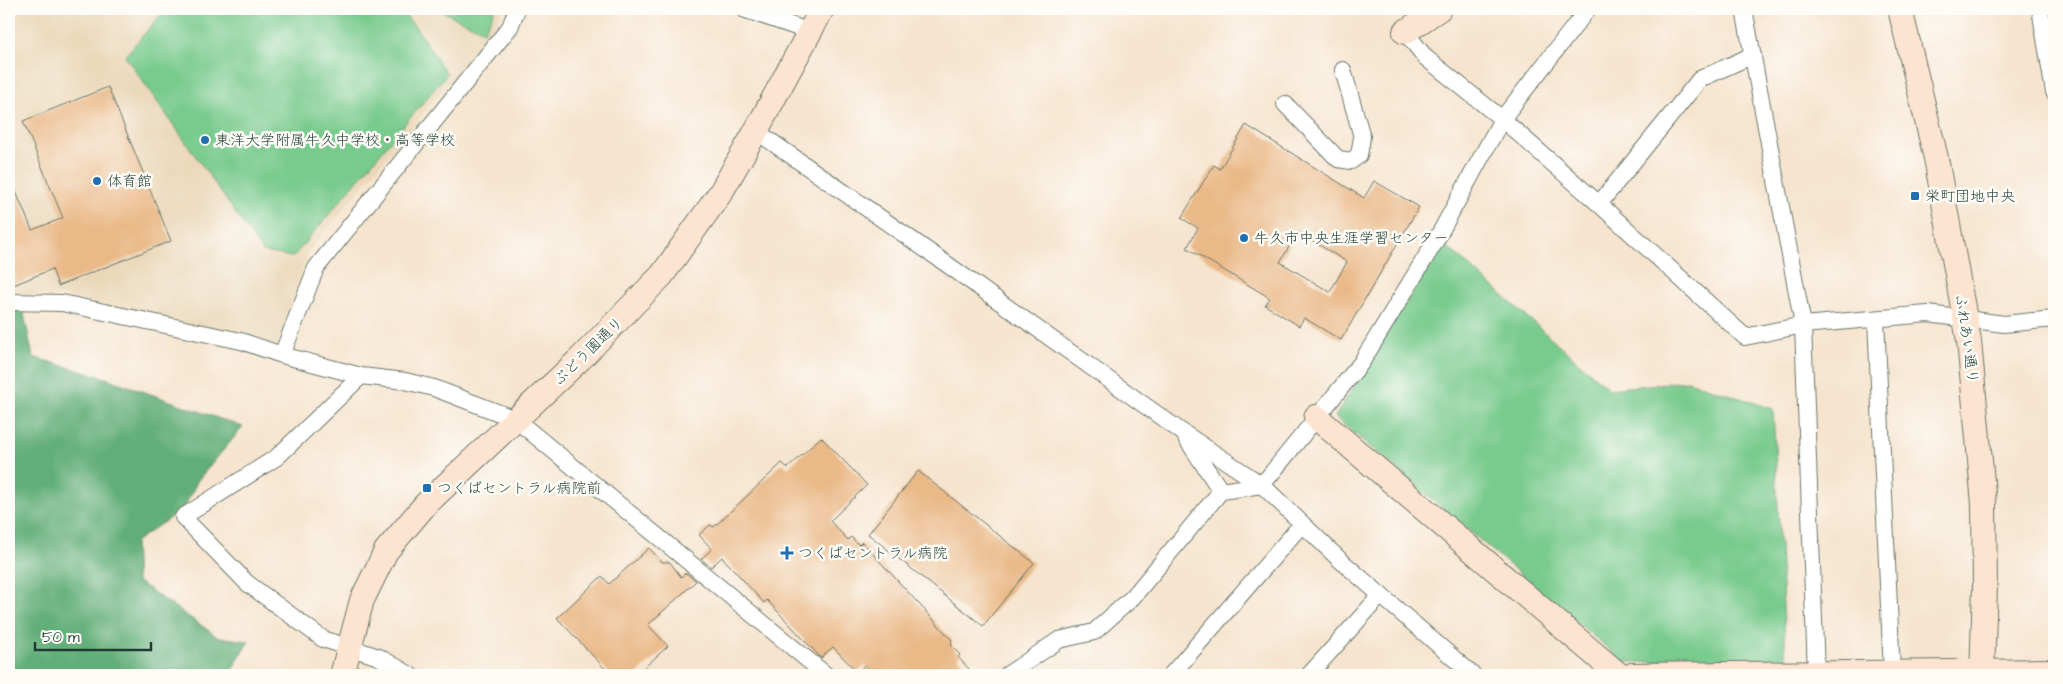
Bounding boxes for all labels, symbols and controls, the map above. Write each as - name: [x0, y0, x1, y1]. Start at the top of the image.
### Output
- place label: 東洋大学附属牛久中学校・高等学校: [215, 130, 455, 151]
- marker: 東洋大学附属牛久中学校・高等学校: [199, 134, 211, 146]
- place label: 体育館: [107, 171, 152, 192]
- marker: 体育館: [91, 175, 103, 187]
- place label: 栄町団地中央: [1925, 186, 2015, 207]
- marker: 栄町団地中央: [1909, 190, 1921, 202]
- place label: 牛久市中央生涯学習センター: [1254, 228, 1448, 249]
- marker: 牛久市中央生涯学習センター: [1238, 232, 1250, 244]
- street label: ふれあい通り: [1950, 293, 1983, 385]
- street label: ぶどう園通り: [549, 312, 628, 390]
- place label: つくばセントラル病院前: [437, 478, 601, 499]
- marker: つくばセントラル病院前: [421, 482, 433, 494]
- place label: つくばセントラル病院: [798, 543, 947, 564]
- marker: つくばセントラル病院: [780, 546, 794, 560]
- scale bar: [35, 619, 151, 651]
- text: 50 m: [42, 627, 80, 648]

